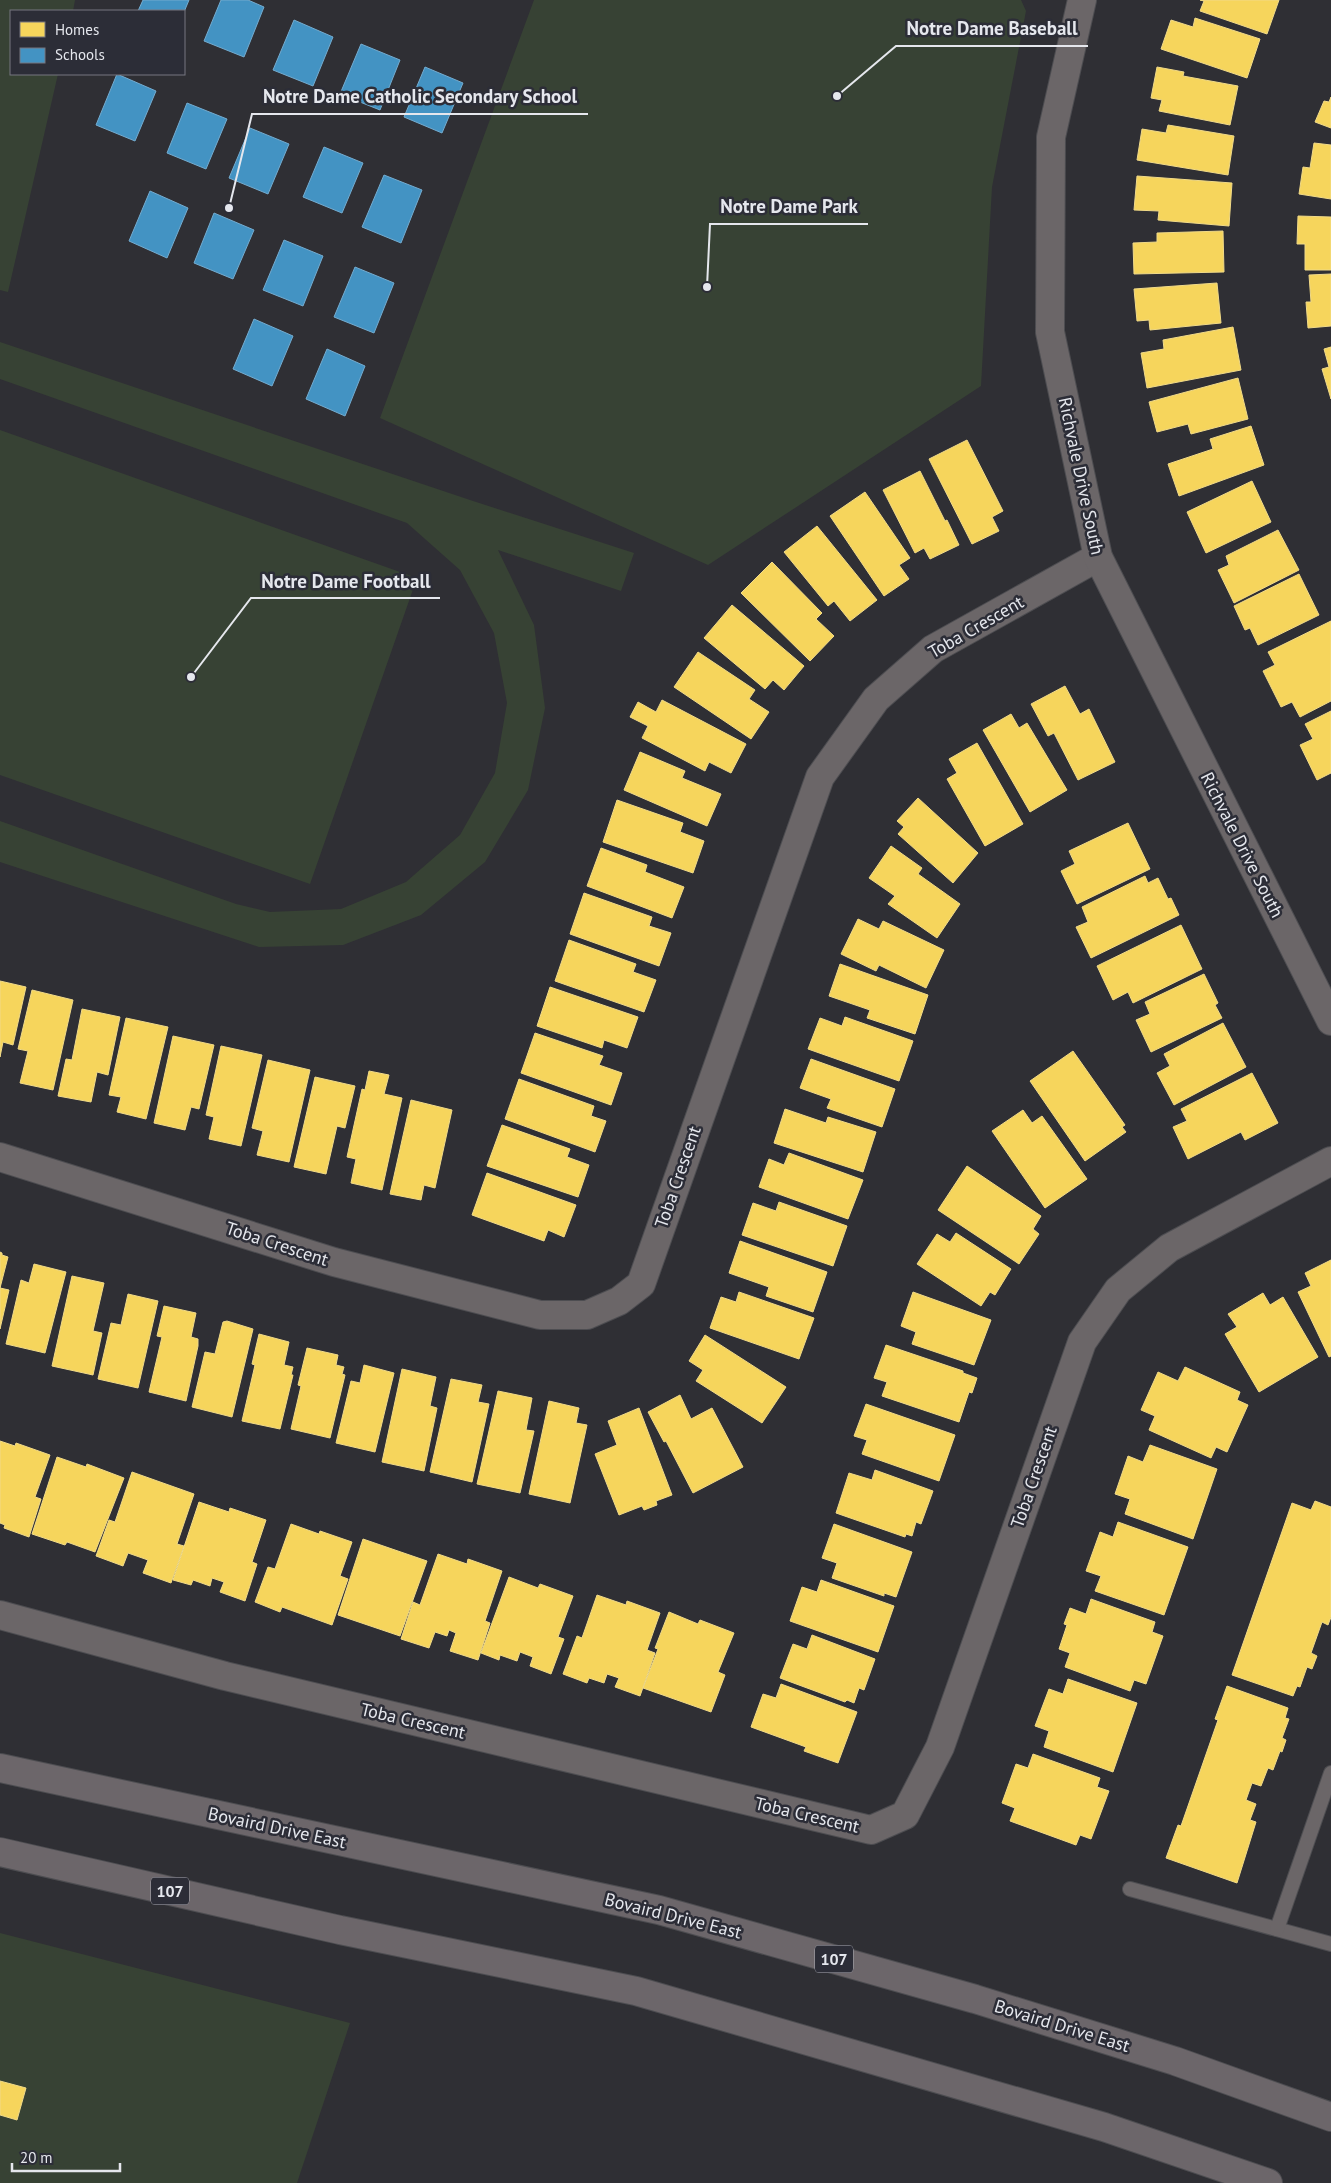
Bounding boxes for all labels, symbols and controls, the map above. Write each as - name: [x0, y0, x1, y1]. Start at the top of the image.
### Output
- legend: [10, 10, 185, 75]
- callout: Notre Dame Baseball: [896, 12, 1088, 46]
- text: Notre Dame Baseball: [906, 16, 1078, 40]
- text: Homes: [55, 20, 99, 39]
- text: Schools: [55, 45, 105, 64]
- callout: Notre Dame Catholic Secondary School: [252, 80, 588, 114]
- text: Notre Dame Catholic Secondary School: [263, 84, 578, 108]
- callout: Notre Dame Park: [710, 190, 868, 224]
- text: Notre Dame Park: [720, 194, 858, 218]
- street label: Richvale Drive South: [1054, 395, 1109, 557]
- callout: Notre Dame Football: [251, 564, 440, 598]
- text: Notre Dame Football: [261, 569, 431, 593]
- street label: Toba Crescent: [924, 590, 1028, 663]
- street label: Richvale Drive South: [1196, 768, 1289, 921]
- street label: Toba Crescent: [649, 1123, 706, 1231]
- street label: Toba Crescent: [223, 1216, 331, 1271]
- street label: Toba Crescent: [1005, 1423, 1062, 1531]
- street label: Toba Crescent: [359, 1697, 468, 1744]
- street label: Toba Crescent: [753, 1791, 862, 1838]
- street label: Bovaird Drive East: [206, 1802, 348, 1853]
- road number: 107: [151, 1878, 189, 1904]
- street label: Bovaird Drive East: [602, 1887, 744, 1944]
- road number: 107: [815, 1946, 853, 1972]
- street label: Bovaird Drive East: [992, 1994, 1133, 2057]
- scale bar: [12, 2140, 120, 2172]
- text: 20 m: [20, 2148, 53, 2167]

